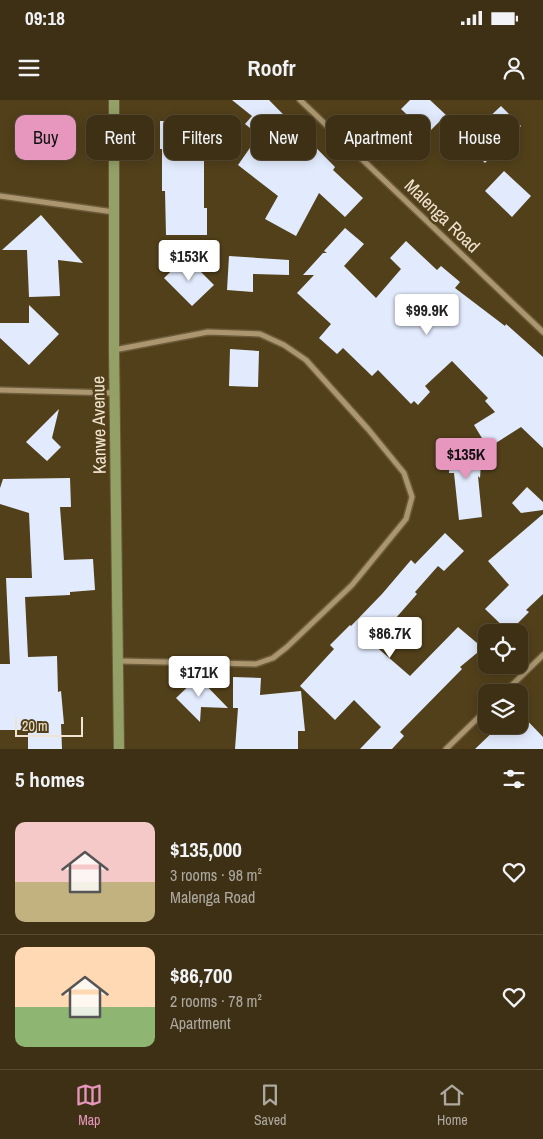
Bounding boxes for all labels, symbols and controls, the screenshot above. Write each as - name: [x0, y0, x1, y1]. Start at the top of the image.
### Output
- text: 09:18: [25, 5, 65, 31]
- text: Roofr: [247, 53, 296, 83]
- icon: menu: [15, 54, 43, 82]
- icon: person: [500, 54, 528, 82]
- chip: Buy: [15, 115, 76, 160]
- chip: Rent: [86, 115, 154, 160]
- chip: Filters: [164, 115, 241, 160]
- chip: New: [251, 115, 316, 160]
- chip: Apartment: [326, 115, 430, 160]
- chip: House: [440, 115, 519, 160]
- street label: Malenga Road: [399, 173, 486, 258]
- pin: $153K: [154, 240, 224, 282]
- text: $153K: [170, 245, 208, 267]
- pin: $99.9K: [386, 294, 468, 336]
- text: $99.9K: [406, 299, 448, 321]
- street label: Kanwe Avenue: [85, 376, 112, 474]
- pin: $135K: [431, 438, 501, 480]
- text: $135K: [447, 443, 485, 465]
- pin: $86.7K: [349, 616, 431, 659]
- text: $86.7K: [369, 622, 411, 644]
- map controls: [478, 624, 528, 734]
- button: locate: [478, 624, 528, 674]
- pin: $171K: [164, 656, 234, 698]
- text: $171K: [180, 661, 218, 683]
- button: layers: [478, 684, 528, 734]
- scale bar: [15, 714, 82, 737]
- text: 20 m: [22, 717, 48, 735]
- text: 5 homes: [15, 765, 85, 794]
- icon: filters: [500, 765, 528, 793]
- text: $135,000: [170, 835, 242, 864]
- icon: home: [55, 842, 115, 902]
- icon: heart: [500, 858, 528, 886]
- text: 3 rooms · 98 m²: [170, 864, 262, 886]
- text: Malenga Road: [170, 886, 255, 908]
- text: $86,700: [170, 961, 232, 990]
- icon: home: [55, 967, 115, 1027]
- icon: heart: [500, 983, 528, 1011]
- text: 2 rooms · 78 m²: [170, 990, 262, 1012]
- text: Apartment: [170, 1012, 231, 1034]
- tab: Map: [75, 1081, 103, 1129]
- tab: Saved: [254, 1081, 286, 1129]
- tab: Home: [437, 1081, 468, 1129]

